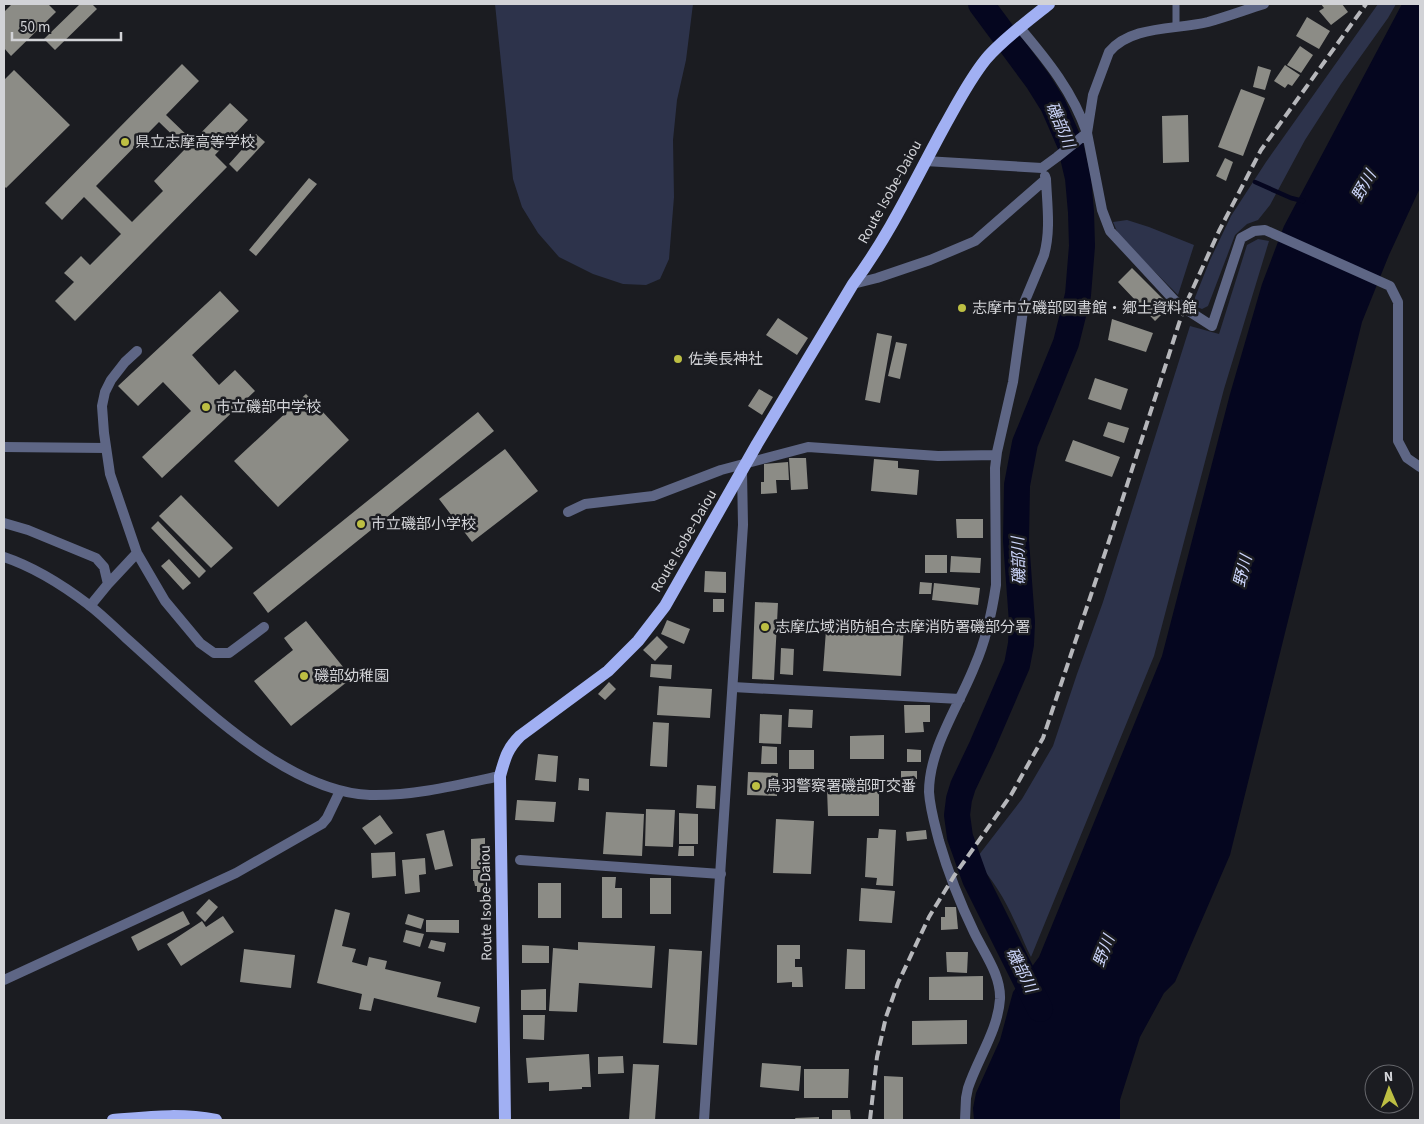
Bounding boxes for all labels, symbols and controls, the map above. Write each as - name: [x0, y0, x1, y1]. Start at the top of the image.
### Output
- scale bar: [12, 10, 121, 42]
- text: 50 m: [20, 17, 50, 38]
- water label: 磯部川: [1040, 99, 1080, 153]
- place label: 県立志摩高等学校: [135, 132, 255, 153]
- marker: 県立志摩高等学校: [119, 136, 131, 148]
- street label: Route Isobe-Daiou: [853, 136, 927, 248]
- water label: 野川: [1346, 165, 1383, 205]
- place label: 志摩市立磯部図書館・郷土資料館: [972, 298, 1197, 319]
- marker: 志摩市立磯部図書館・郷土資料館: [956, 302, 968, 314]
- place label: 佐美長神社: [688, 349, 763, 370]
- marker: 佐美長神社: [672, 353, 684, 365]
- place label: 市立磯部中学校: [216, 397, 321, 418]
- marker: 市立磯部中学校: [200, 401, 212, 413]
- street label: Route Isobe-Daiou: [646, 486, 722, 596]
- place label: 市立磯部小学校: [371, 514, 476, 535]
- marker: 市立磯部小学校: [355, 518, 367, 530]
- water label: 磯部川: [1007, 535, 1031, 585]
- water label: 野川: [1228, 551, 1258, 589]
- place label: 志摩広域消防組合志摩消防署磯部分署: [775, 617, 1030, 638]
- marker: 志摩広域消防組合志摩消防署磯部分署: [759, 621, 771, 633]
- place label: 磯部幼稚園: [314, 666, 389, 687]
- marker: 磯部幼稚園: [298, 670, 310, 682]
- place label: 鳥羽警察署磯部町交番: [766, 776, 916, 797]
- marker: 鳥羽警察署磯部町交番: [750, 780, 762, 792]
- street label: Route Isobe-Daiou: [474, 845, 498, 961]
- water label: 野川: [1088, 930, 1121, 970]
- water label: 磯部川: [1000, 944, 1043, 998]
- north arrow: [1364, 1064, 1414, 1114]
- text: N: [1384, 1067, 1394, 1087]

